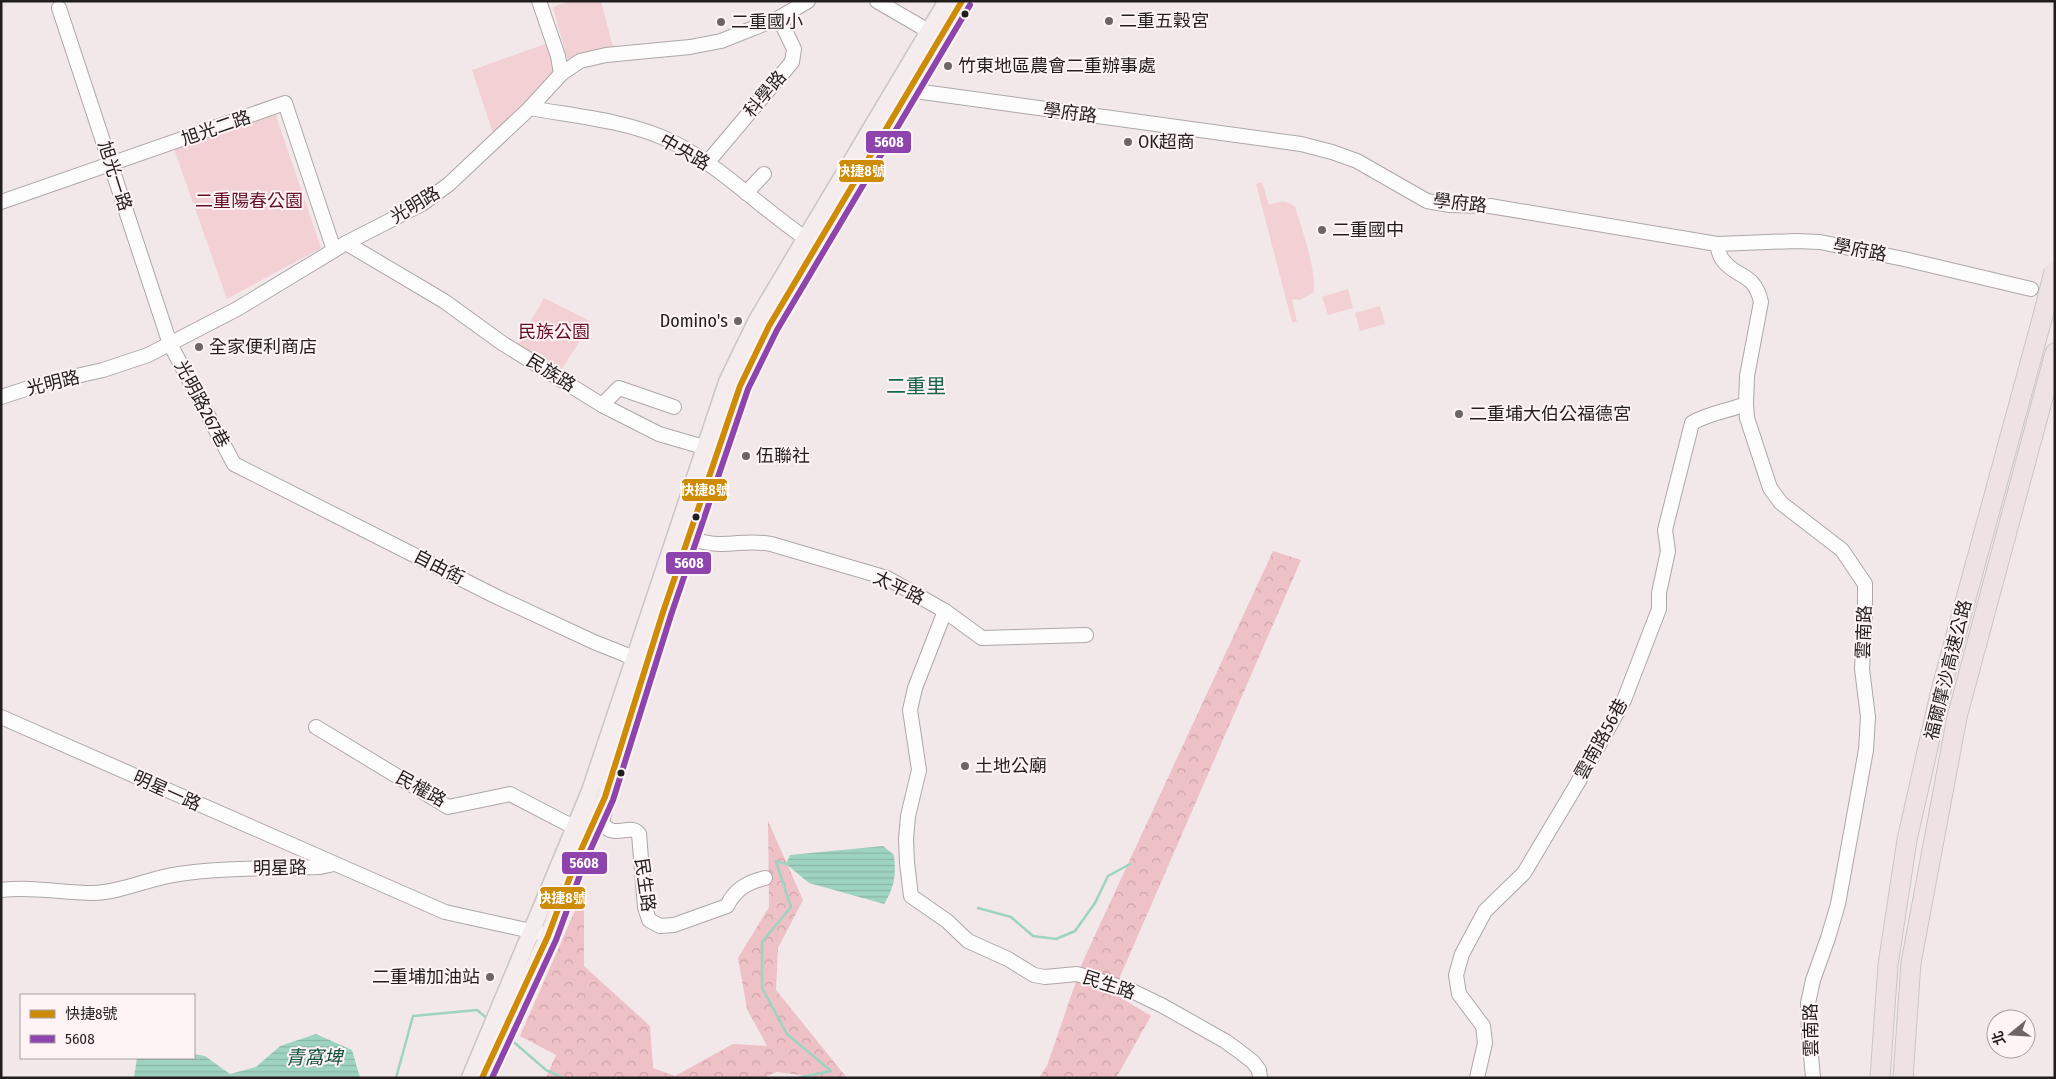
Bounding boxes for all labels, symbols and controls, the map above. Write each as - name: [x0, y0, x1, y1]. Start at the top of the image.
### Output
- unlabelled marker: [960, 9, 970, 19]
- place label: 二重五穀宮: [1119, 10, 1209, 32]
- place label: 二重國小: [731, 11, 803, 33]
- marker: 二重五穀宮: [1103, 15, 1115, 27]
- marker: 二重國小: [715, 16, 727, 28]
- place label: 竹東地區農會二重辦事處: [958, 55, 1156, 77]
- marker: 竹東地區農會二重辦事處: [942, 60, 954, 72]
- street label: 科學路: [739, 66, 791, 122]
- street label: 學府路: [1042, 99, 1098, 127]
- street label: 旭光二路: [178, 106, 254, 150]
- street label: 中央路: [656, 129, 714, 175]
- line badge: 5608: [865, 130, 912, 154]
- place label: OK超商: [1138, 131, 1195, 153]
- text: 5608: [874, 134, 904, 151]
- marker: OK超商: [1122, 136, 1134, 148]
- street label: 旭光一路: [93, 138, 137, 214]
- line badge: 快捷8號: [838, 159, 885, 183]
- text: 快捷8號: [836, 163, 886, 180]
- street label: 光明路: [386, 182, 444, 228]
- street label: 學府路: [1432, 189, 1488, 217]
- park label: 二重陽春公園: [195, 190, 303, 212]
- place label: 二重國中: [1332, 219, 1404, 241]
- marker: 二重國中: [1316, 224, 1328, 236]
- street label: 學府路: [1831, 234, 1889, 266]
- place label: Domino's: [660, 310, 728, 332]
- marker: Domino's: [732, 315, 744, 327]
- park label: 民族公園: [518, 321, 590, 343]
- place label: 全家便利商店: [209, 336, 317, 358]
- marker: 全家便利商店: [193, 341, 205, 353]
- street label: 民族路: [522, 349, 580, 397]
- street label: 光明路267巷: [170, 357, 234, 451]
- street label: 光明路: [24, 366, 82, 400]
- district label: 二重里: [886, 374, 946, 398]
- place label: 二重埔大伯公福德宮: [1469, 403, 1631, 425]
- marker: 二重埔大伯公福德宮: [1453, 408, 1465, 420]
- place label: 伍聯社: [756, 445, 810, 467]
- marker: 伍聯社: [740, 450, 752, 462]
- line badge: 快捷8號: [681, 478, 728, 502]
- text: 快捷8號: [680, 482, 730, 499]
- unlabelled marker: [691, 512, 701, 522]
- street label: 自由街: [410, 545, 468, 589]
- line badge: 5608: [665, 551, 712, 575]
- text: 5608: [674, 555, 704, 572]
- street label: 太平路: [870, 566, 928, 610]
- street label: 福爾摩沙高速公路: [1920, 597, 1976, 743]
- street label: 雲南路: [1852, 605, 1876, 659]
- street label: 雲南路56巷: [1570, 695, 1632, 783]
- place label: 土地公廟: [975, 755, 1047, 777]
- marker: 土地公廟: [959, 760, 971, 772]
- street label: 明星一路: [130, 766, 204, 816]
- street label: 民權路: [392, 766, 450, 812]
- unlabelled marker: [616, 768, 626, 778]
- line badge: 5608: [561, 851, 608, 875]
- text: 5608: [569, 855, 599, 872]
- street label: 明星路: [253, 857, 307, 879]
- street label: 民生路: [630, 857, 660, 913]
- line badge: 快捷8號: [539, 886, 586, 910]
- text: 快捷8號: [537, 890, 587, 907]
- place label: 二重埔加油站: [372, 966, 480, 988]
- street label: 民生路: [1080, 966, 1138, 1004]
- marker: 二重埔加油站: [484, 971, 496, 983]
- legend: [20, 994, 195, 1059]
- street label: 雲南路: [1800, 1003, 1822, 1057]
- text: 快捷8號: [65, 1005, 118, 1023]
- north arrow: [1986, 1009, 2036, 1059]
- text: 北: [1989, 1029, 2009, 1047]
- text: 5608: [65, 1030, 95, 1048]
- water label: 青窩埤: [285, 1046, 344, 1069]

